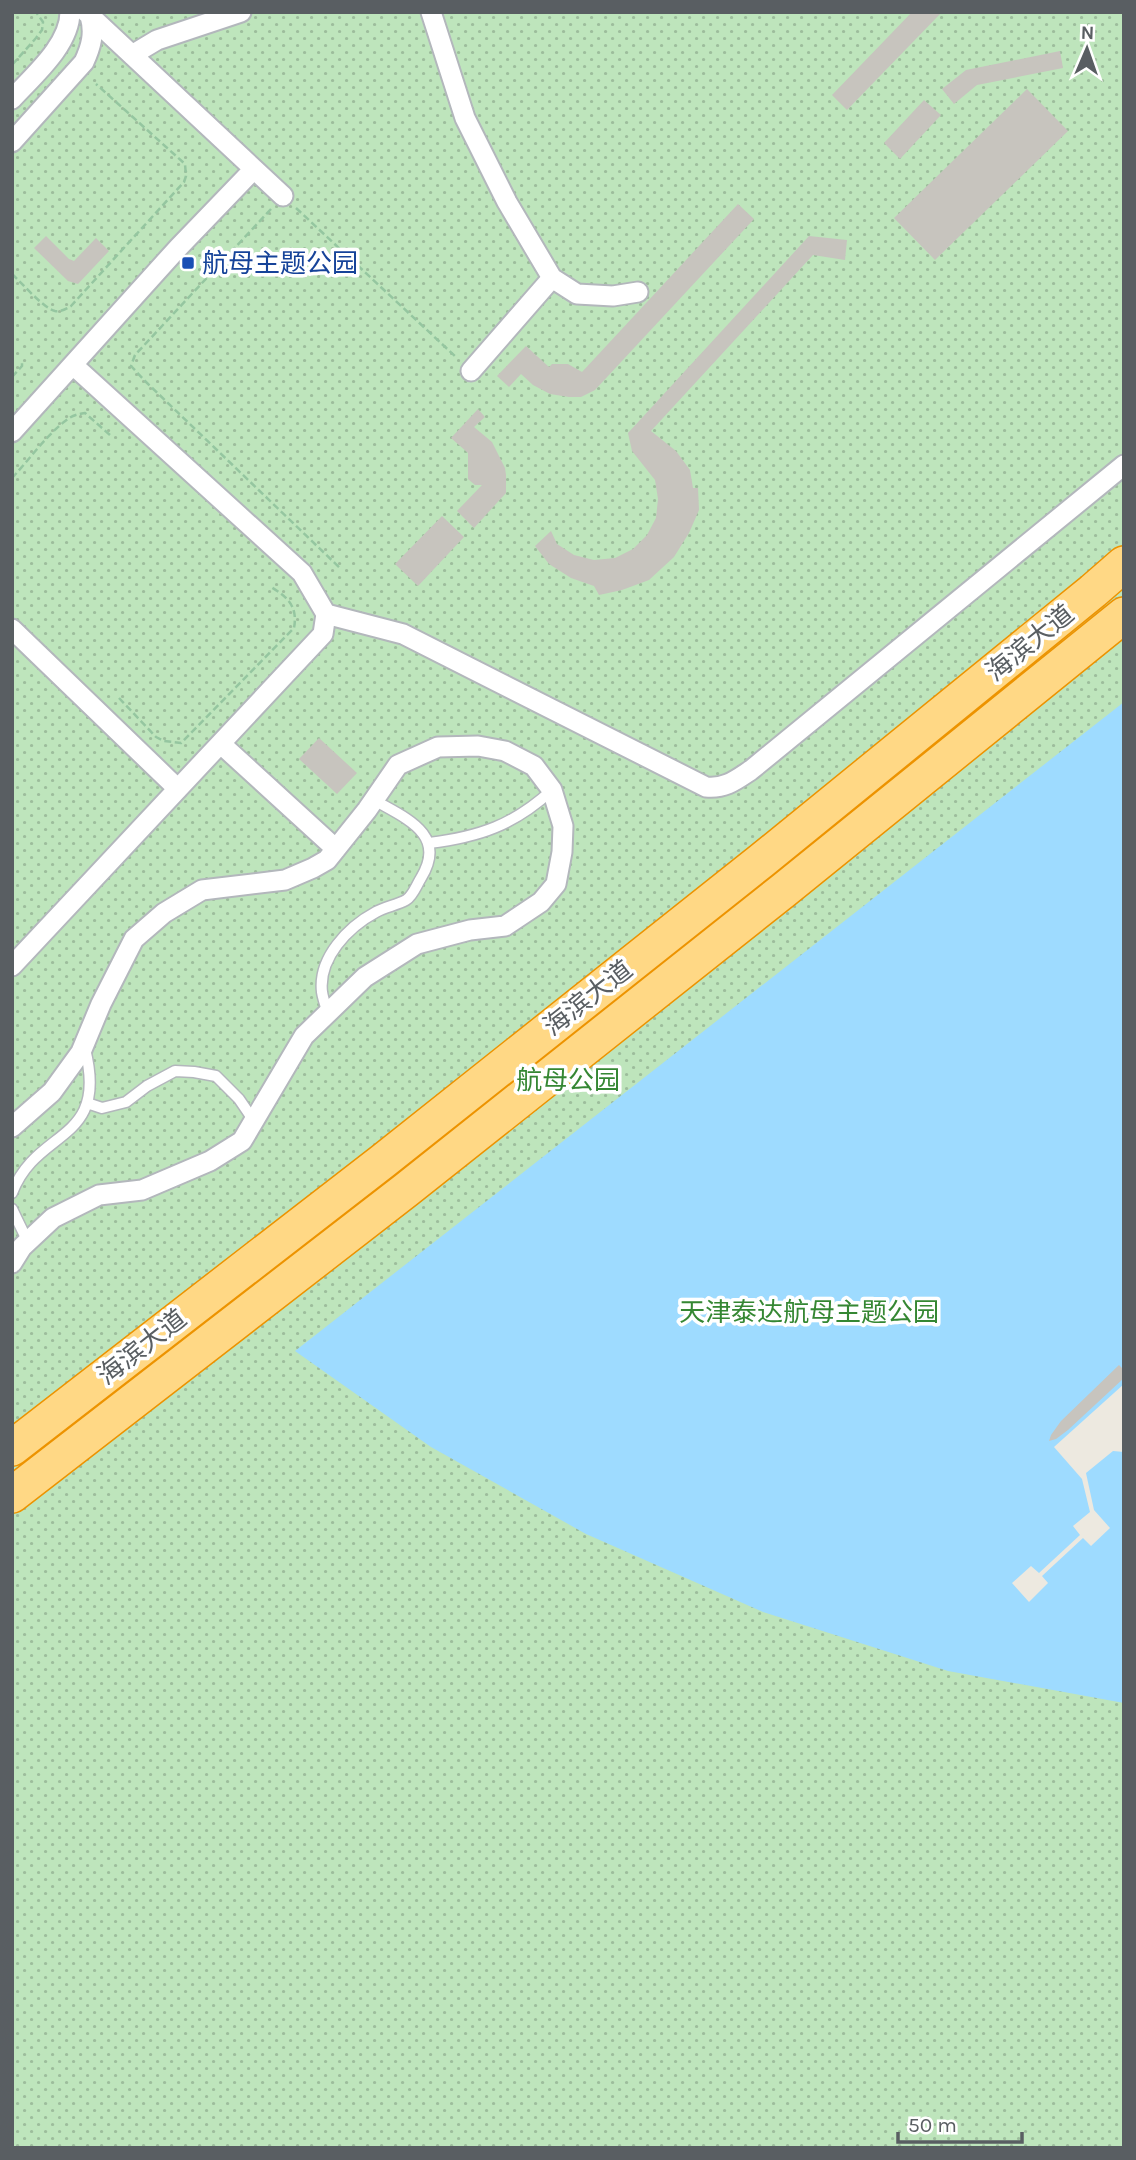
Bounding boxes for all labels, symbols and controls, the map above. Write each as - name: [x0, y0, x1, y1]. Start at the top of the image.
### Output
- north arrow: [1052, 14, 1122, 84]
- text: N: [1080, 22, 1095, 44]
- place label: 航母主题公园: [202, 248, 358, 279]
- marker: 航母主题公园: [180, 255, 196, 271]
- street label: 海滨大道: [980, 598, 1080, 688]
- street label: 海滨大道: [537, 954, 639, 1042]
- park label: 航母公园: [516, 1065, 620, 1096]
- park label: 天津泰达航母主题公园: [679, 1297, 939, 1328]
- street label: 海滨大道: [91, 1303, 193, 1391]
- scale bar: [898, 2100, 1022, 2144]
- text: 50 m: [908, 2113, 957, 2137]

